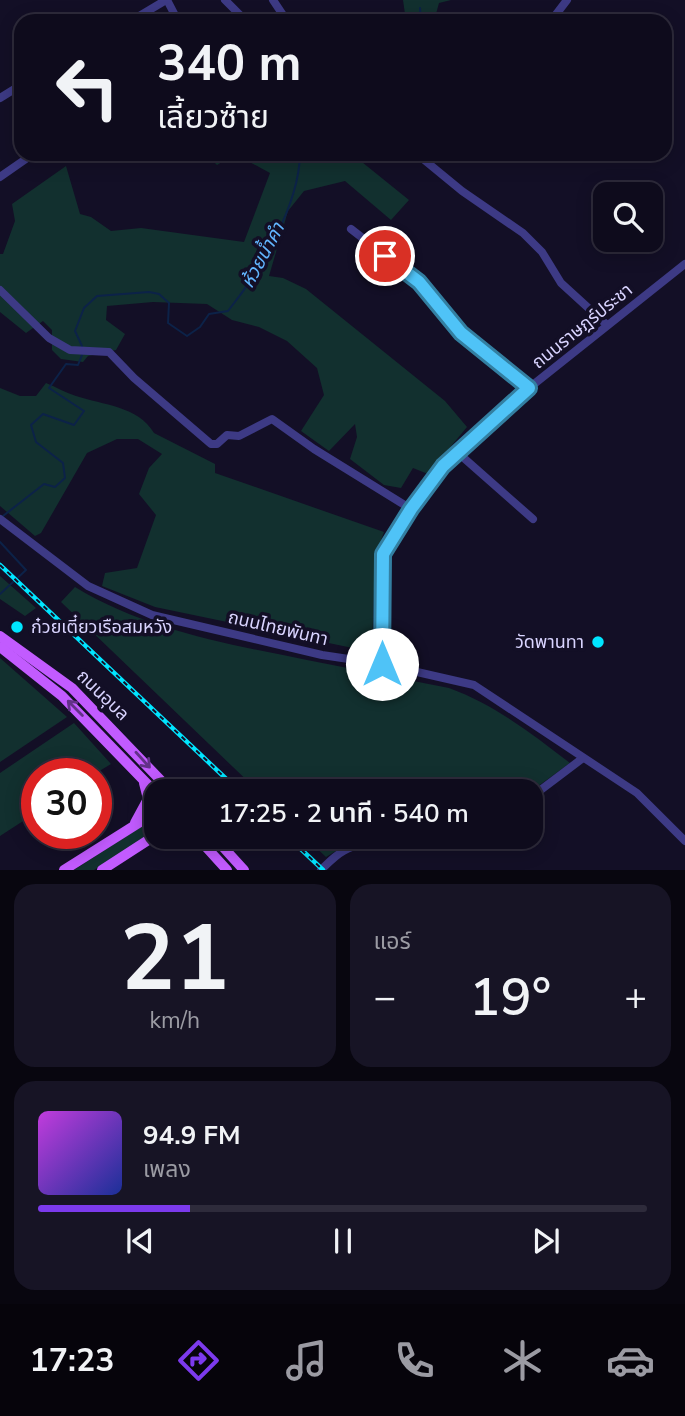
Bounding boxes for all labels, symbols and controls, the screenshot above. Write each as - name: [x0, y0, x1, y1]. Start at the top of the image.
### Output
- text: 340 m: [157, 30, 301, 97]
- icon: left: [42, 42, 133, 133]
- text: เลี้ยวซ้าย: [157, 96, 269, 139]
- map controls: [593, 182, 663, 252]
- button: search: [593, 182, 663, 252]
- water label: ห้วยน้ำคำ: [234, 217, 292, 293]
- pin: [355, 226, 415, 286]
- icon: arrive: [366, 237, 404, 275]
- street label: ถนนราษฎร์ประชา: [527, 278, 637, 374]
- street label: ถนนไทยพันทา: [226, 605, 330, 651]
- place label: ก๋วยเตี๋ยวเรือสมหวัง: [31, 614, 172, 639]
- marker: ก๋วยเตี๋ยวเรือสมหวัง: [9, 619, 25, 635]
- position arrow: [345, 627, 419, 701]
- place label: วัดพานทา: [515, 630, 584, 654]
- marker: วัดพานทา: [590, 634, 606, 650]
- street label: ถนนอุบล: [72, 664, 134, 726]
- one-way arrow: [67, 700, 84, 717]
- one-way arrow: [135, 751, 151, 769]
- speed limit sign: 30: [21, 758, 112, 849]
- text: 17:25 · 2 นาที · 540 m: [218, 796, 469, 831]
- text: 21: [120, 897, 229, 1021]
- text: แอร์: [374, 926, 411, 957]
- text: 19°: [469, 962, 551, 1033]
- text: −: [374, 972, 396, 1023]
- text: +: [624, 972, 647, 1023]
- text: km/h: [149, 1005, 200, 1036]
- text: 94.9 FM: [143, 1118, 240, 1153]
- text: เพลง: [143, 1154, 191, 1185]
- icon: previous: [121, 1222, 159, 1260]
- icon: pause: [324, 1222, 362, 1260]
- icon: next: [527, 1222, 565, 1260]
- icon: directions: [174, 1336, 223, 1385]
- icon: music: [282, 1336, 331, 1385]
- icon: phone: [390, 1336, 439, 1385]
- icon: climate: [498, 1336, 547, 1385]
- icon: car: [606, 1336, 655, 1385]
- text: 17:23: [30, 1339, 114, 1382]

